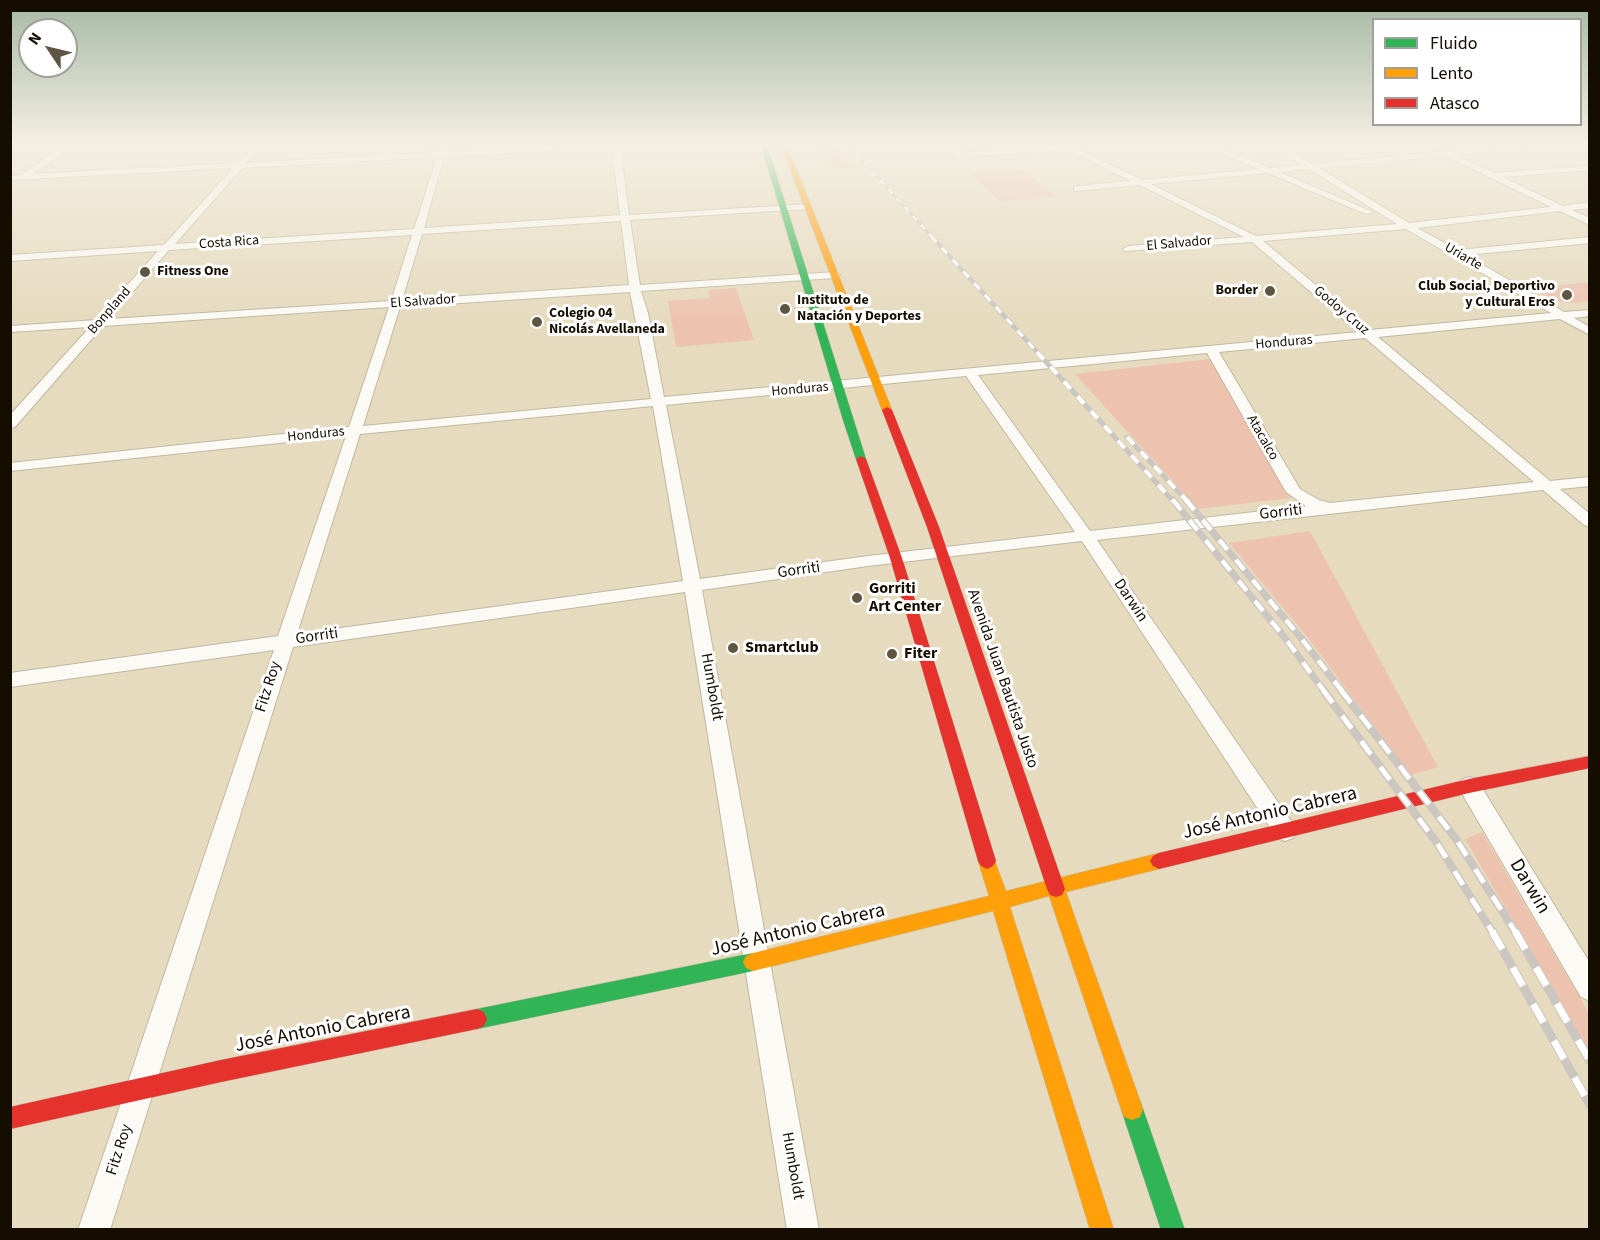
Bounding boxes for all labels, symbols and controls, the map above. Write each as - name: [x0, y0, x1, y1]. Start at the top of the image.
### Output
- north arrow: [18, 18, 78, 78]
- legend: [1372, 18, 1582, 126]
- text: N: [23, 28, 47, 49]
- text: Fluido: [1430, 31, 1477, 56]
- text: Lento: [1430, 61, 1473, 86]
- text: Atasco: [1430, 91, 1479, 116]
- street label: Costa Rica: [198, 233, 260, 253]
- street label: El Salvador: [1146, 233, 1212, 255]
- street label: Uriarte: [1441, 240, 1485, 274]
- place label: Fitness One: [157, 264, 229, 280]
- marker: Fitness One: [138, 265, 152, 279]
- place label: Club Social, Deportivo y Cultural Eros: [1418, 279, 1555, 312]
- place label: Border: [1215, 283, 1258, 299]
- street label: Godoy Cruz: [1310, 283, 1372, 339]
- street label: Bonpland: [85, 284, 135, 338]
- marker: Border: [1263, 284, 1277, 298]
- marker: Club Social, Deportivo y Cultural Eros: [1560, 288, 1574, 302]
- street label: El Salvador: [390, 291, 456, 313]
- place label: Instituto de Natación y Deportes: [797, 293, 921, 326]
- marker: Instituto de Natación y Deportes: [778, 302, 792, 316]
- place label: Colegio 04 Nicolás Avellaneda: [549, 306, 665, 338]
- marker: Colegio 04 Nicolás Avellaneda: [530, 315, 544, 329]
- street label: Honduras: [1255, 332, 1313, 354]
- street label: Honduras: [771, 379, 829, 401]
- street label: Atacalco: [1242, 412, 1282, 464]
- street label: Honduras: [287, 424, 345, 446]
- street label: Gorriti: [1259, 501, 1303, 525]
- street label: Gorriti: [776, 559, 822, 583]
- street label: Darwin: [1109, 576, 1151, 626]
- place label: Gorriti Art Center: [869, 579, 941, 617]
- street label: Avenida Juan Bautista Justo: [962, 587, 1042, 771]
- marker: Gorriti Art Center: [850, 591, 864, 605]
- street label: Gorriti: [294, 625, 340, 649]
- place label: Smartclub: [745, 638, 819, 658]
- marker: Smartclub: [726, 641, 740, 655]
- place label: Fiter: [904, 644, 937, 664]
- marker: Fiter: [885, 647, 899, 661]
- street label: Humboldt: [696, 652, 726, 722]
- street label: Fitz Roy: [252, 659, 286, 715]
- street label: José Antonio Cabrera: [1180, 782, 1360, 846]
- street label: Darwin: [1503, 855, 1555, 919]
- street label: José Antonio Cabrera: [708, 899, 888, 963]
- street label: José Antonio Cabrera: [233, 1001, 413, 1059]
- street label: Fitz Roy: [103, 1122, 137, 1178]
- street label: Humboldt: [777, 1131, 807, 1201]

